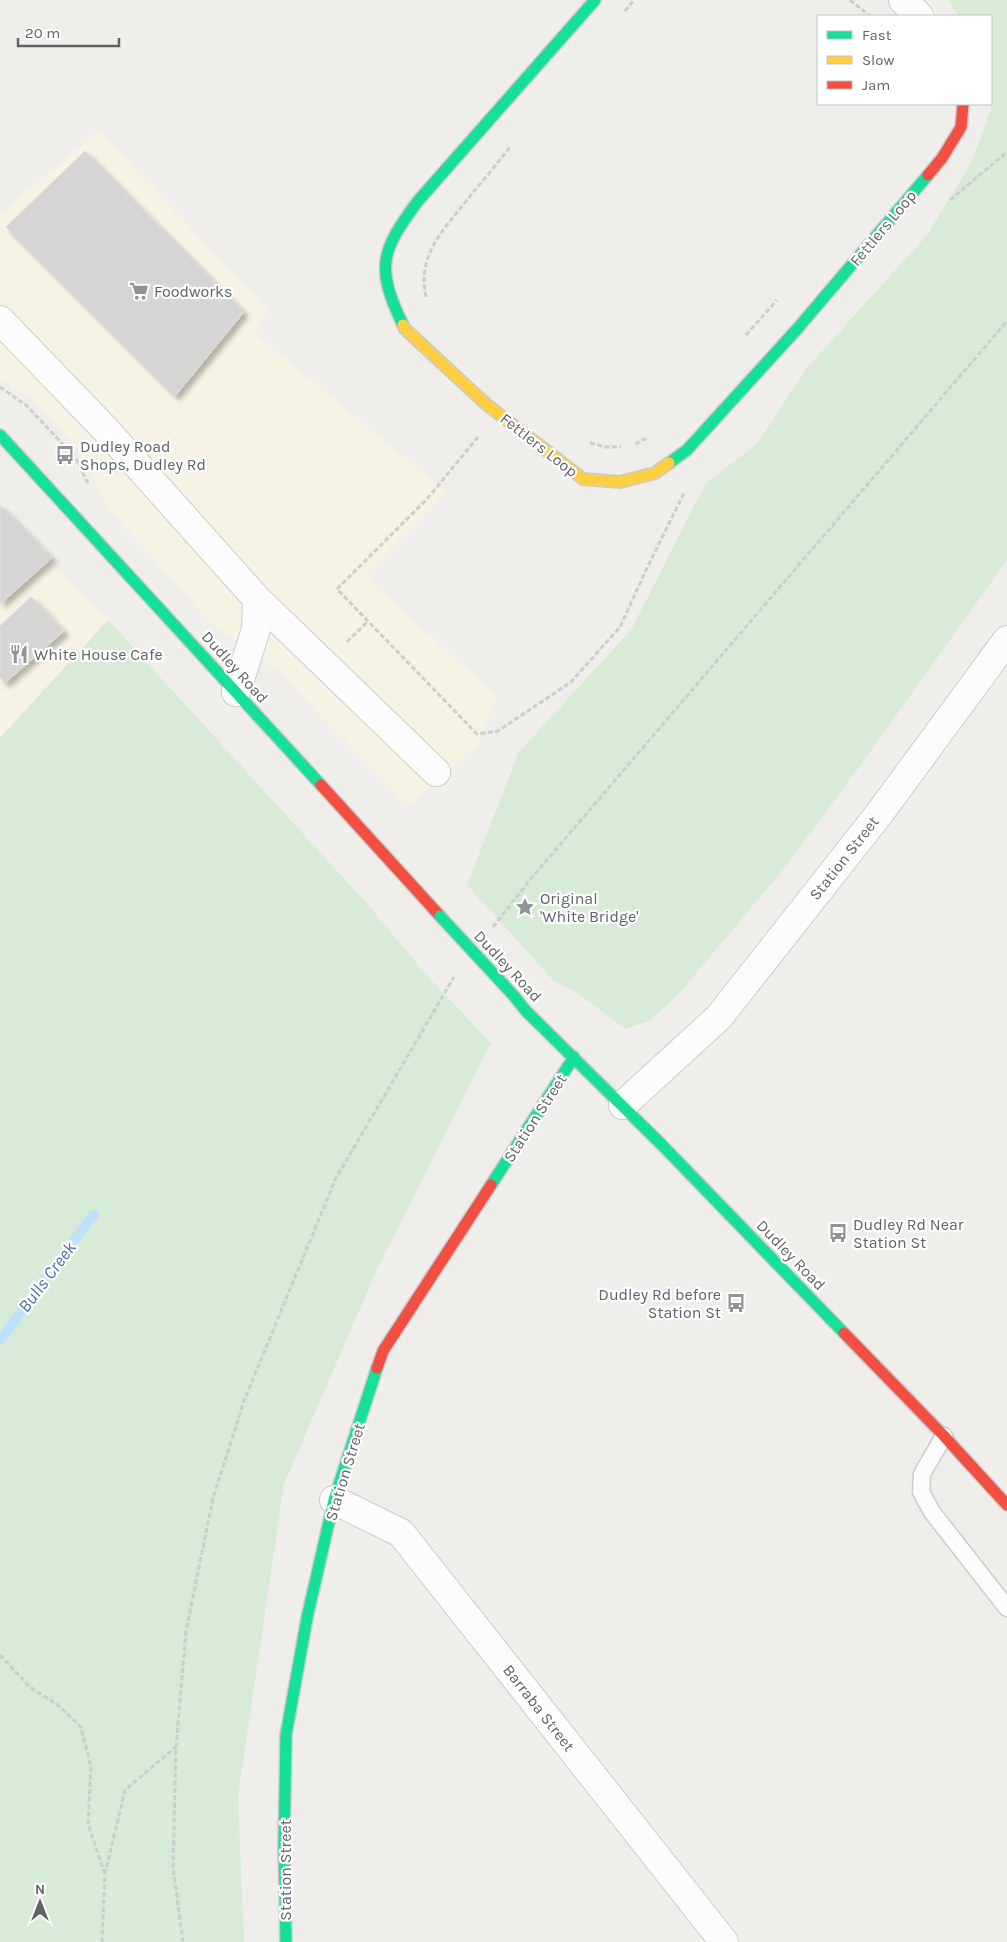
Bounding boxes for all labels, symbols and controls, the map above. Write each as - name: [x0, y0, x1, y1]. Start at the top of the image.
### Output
- scale bar: [18, 15, 119, 47]
- legend: [817, 15, 992, 105]
- text: 20 m: [25, 24, 60, 42]
- text: Fast: [862, 26, 892, 44]
- text: Slow: [862, 51, 894, 69]
- text: Jam: [862, 76, 890, 94]
- street label: Fettlers Loop: [846, 186, 920, 270]
- supermarket icon: Foodworks: [128, 280, 150, 302]
- place label: Foodworks: [154, 282, 232, 301]
- street label: Fettlers Loop: [496, 409, 582, 481]
- place label: Dudley Road Shops, Dudley Rd: [80, 437, 206, 474]
- bus stop icon: Dudley Road Shops, Dudley Rd: [54, 444, 76, 466]
- street label: Dudley Road: [198, 627, 272, 707]
- restaurant icon: White House Cafe: [8, 643, 30, 665]
- place label: White House Cafe: [34, 645, 163, 664]
- street label: Station Street: [805, 812, 883, 904]
- place label: Original 'White Bridge': [540, 889, 638, 926]
- place icon: Original 'White Bridge': [514, 896, 536, 918]
- street label: Dudley Road: [470, 926, 546, 1006]
- street label: Station Street: [499, 1070, 571, 1166]
- place label: Dudley Rd Near Station St: [853, 1215, 964, 1252]
- street label: Dudley Road: [753, 1216, 829, 1294]
- bus stop icon: Dudley Rd Near Station St: [827, 1222, 849, 1244]
- water label: Bulls Creek: [13, 1236, 81, 1317]
- place label: Dudley Rd before Station St: [598, 1285, 721, 1322]
- bus stop icon: Dudley Rd before Station St: [725, 1292, 747, 1314]
- street label: Station Street: [321, 1421, 369, 1523]
- street label: Barraba Street: [499, 1661, 579, 1755]
- street label: Station Street: [276, 1819, 295, 1921]
- north arrow: [15, 1877, 65, 1927]
- text: N: [35, 1881, 45, 1898]

